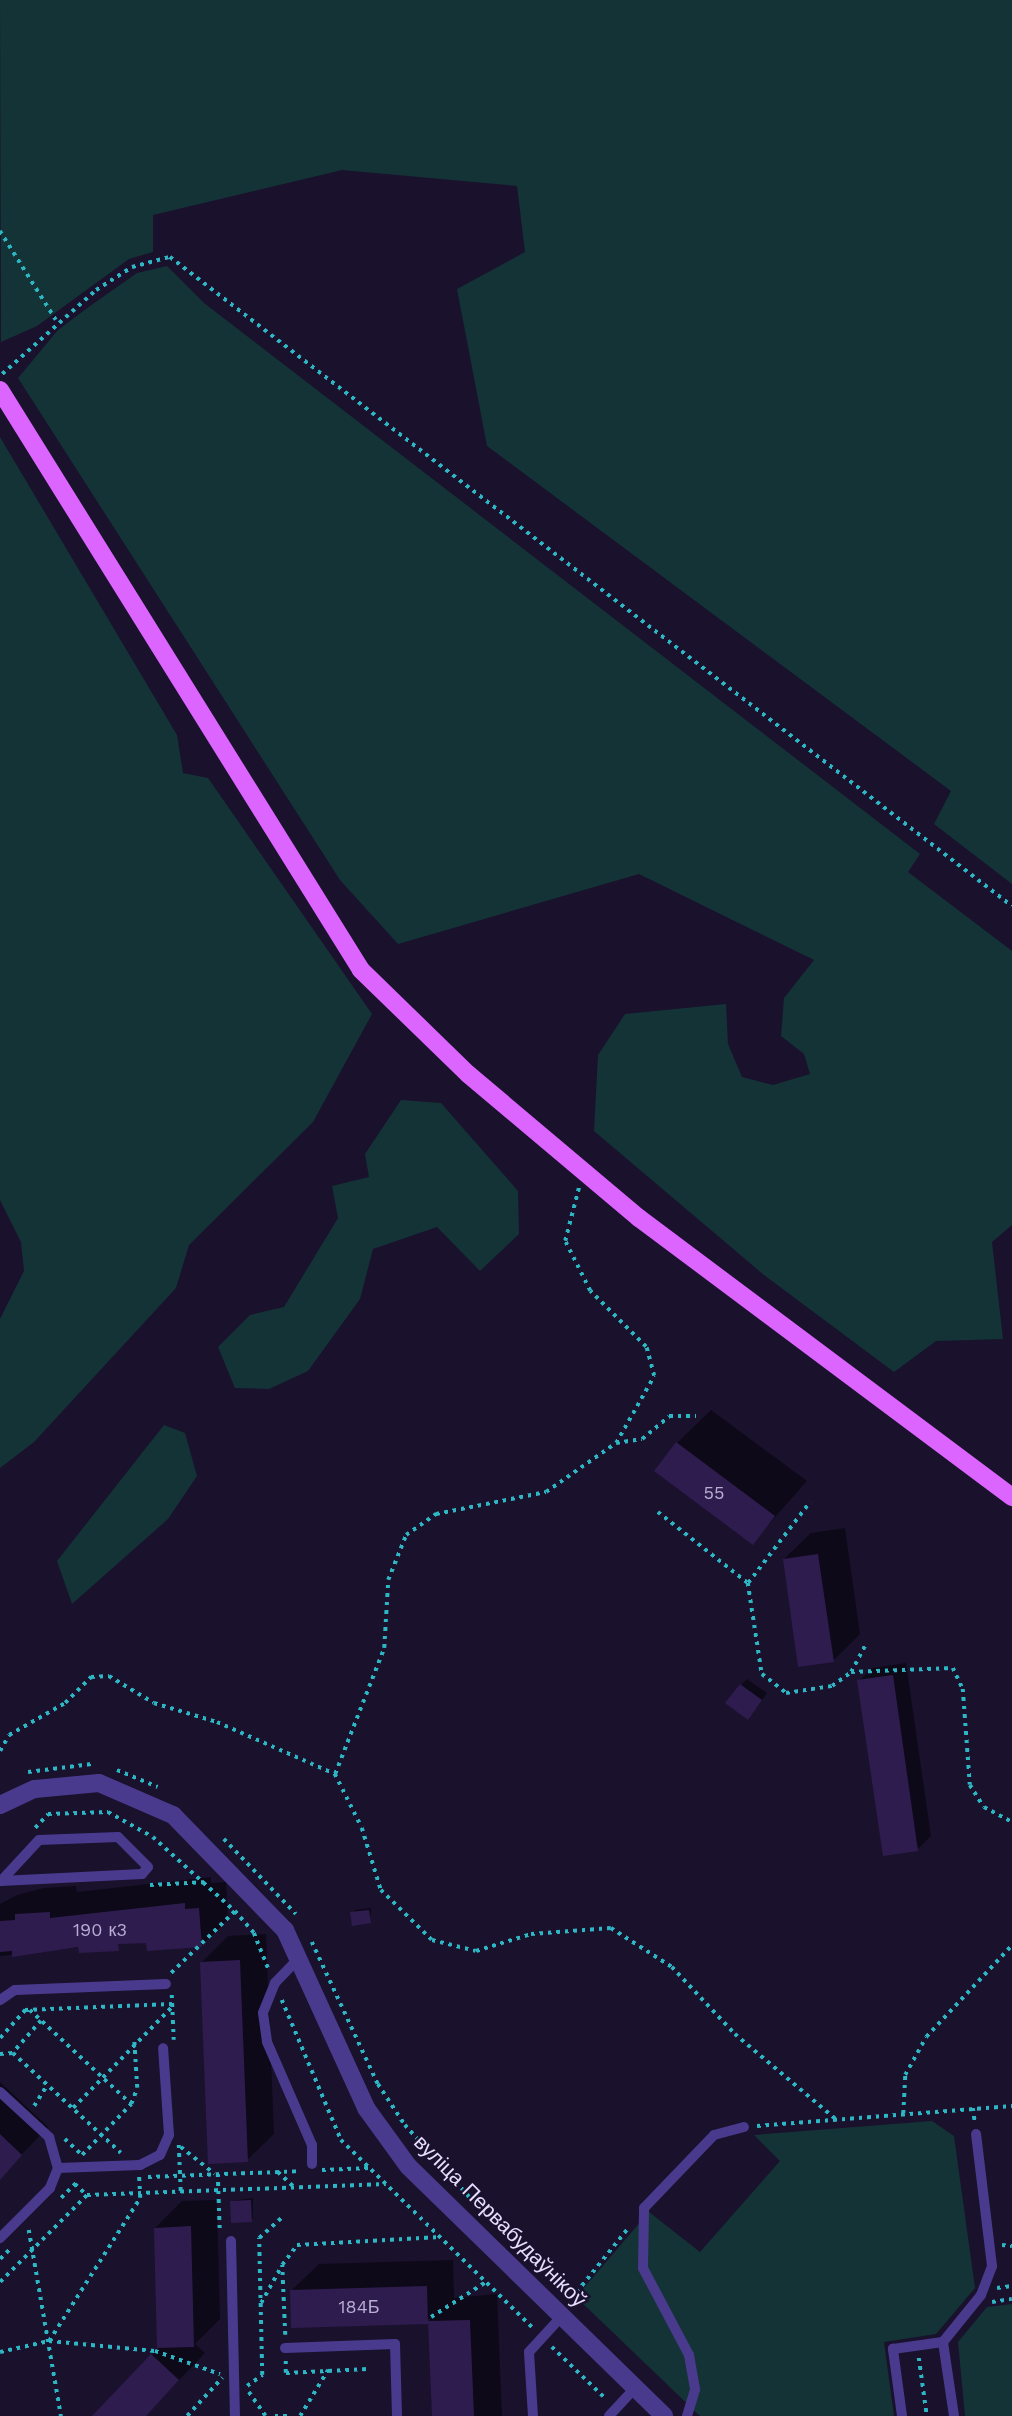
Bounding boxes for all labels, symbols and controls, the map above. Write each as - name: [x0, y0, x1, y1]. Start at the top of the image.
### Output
- house number: 55: [704, 1482, 724, 1504]
- house number: 190 к3: [73, 1919, 127, 1941]
- street label: вуліца Первабудаўнікоў: [409, 2130, 591, 2312]
- house number: 184Б: [339, 2296, 379, 2318]

